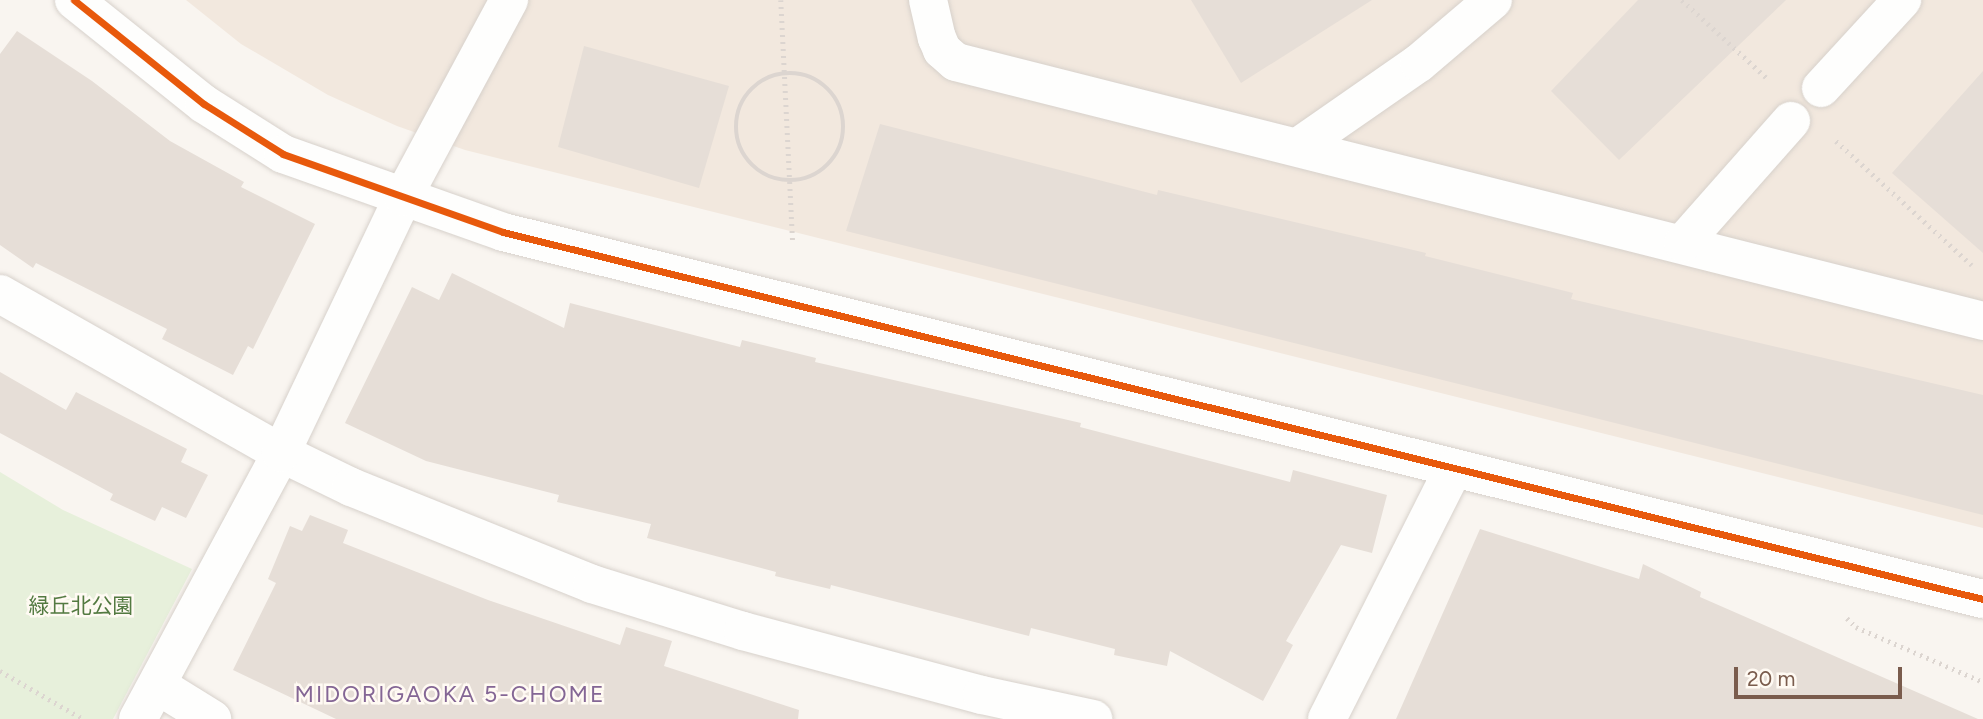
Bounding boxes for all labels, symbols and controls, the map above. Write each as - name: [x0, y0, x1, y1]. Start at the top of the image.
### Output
- park label: 緑丘北公園: [29, 593, 133, 619]
- scale bar: [1738, 652, 1906, 696]
- text: 20 m: [1747, 666, 1795, 691]
- district label: MIDORIGAOKA 5-CHOME: [297, 680, 603, 708]

